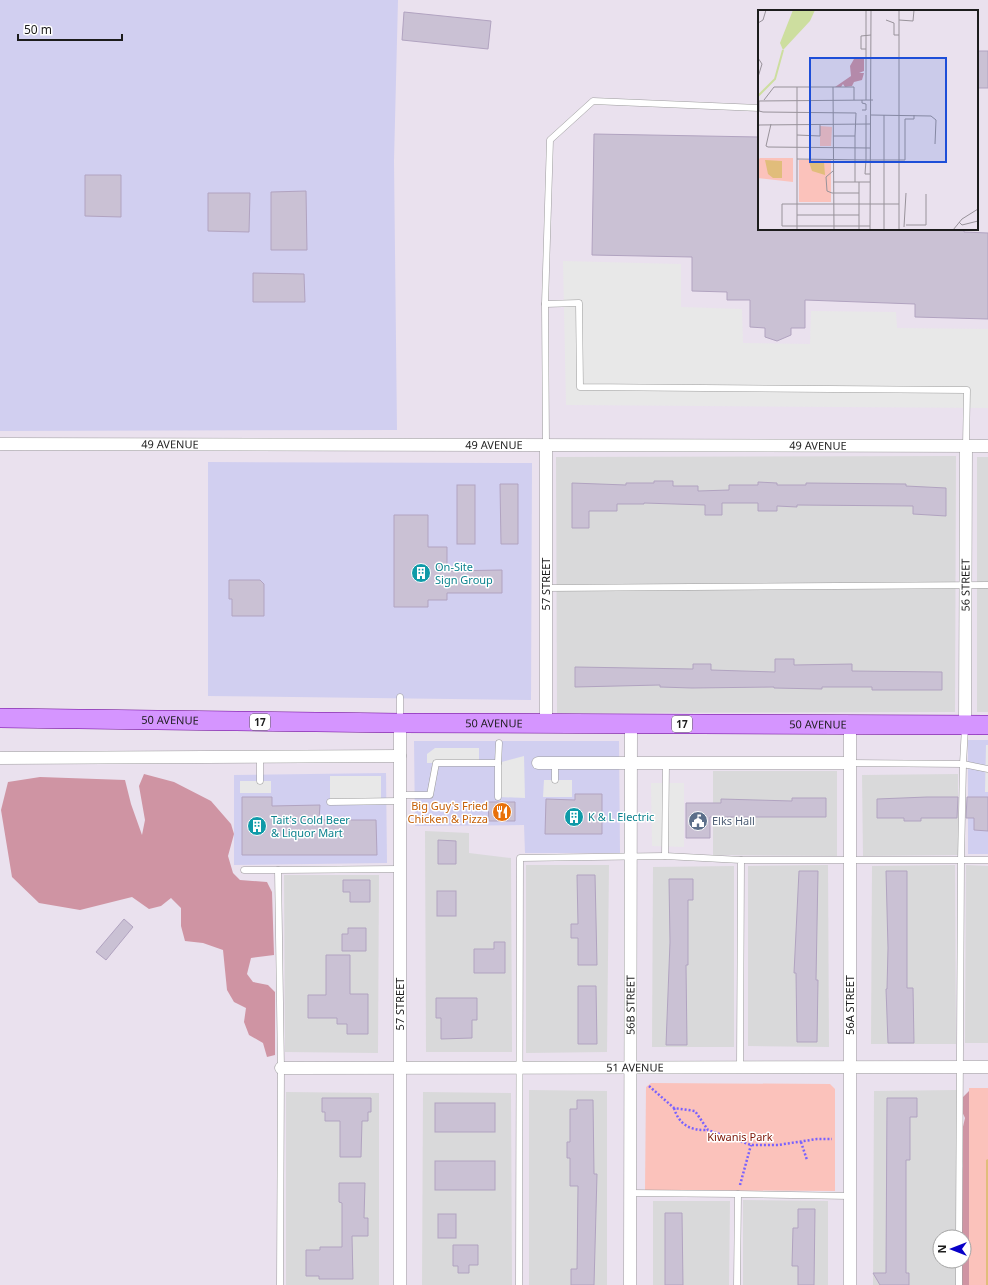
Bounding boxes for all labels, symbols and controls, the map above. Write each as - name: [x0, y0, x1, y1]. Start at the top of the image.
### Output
- inset map: [758, 10, 978, 230]
- scale bar: [18, 16, 122, 42]
- text: 50 m: [24, 21, 52, 38]
- street label: 49 AVENUE: [141, 436, 199, 451]
- street label: 49 AVENUE: [465, 437, 523, 452]
- street label: 49 AVENUE: [789, 438, 847, 453]
- street label: 57 STREET: [538, 558, 553, 610]
- place label: On-Site Sign Group: [435, 559, 493, 587]
- street label: 56 STREET: [957, 559, 973, 611]
- building icon: On-Site Sign Group: [410, 562, 432, 584]
- street label: 50 AVENUE: [141, 712, 199, 727]
- road number: 17: [250, 714, 270, 730]
- street label: 50 AVENUE: [465, 715, 523, 730]
- road number: 17: [672, 716, 692, 732]
- street label: 50 AVENUE: [789, 716, 847, 732]
- place label: Big Guy's Fried Chicken & Pizza: [407, 798, 488, 826]
- restaurant icon: Big Guy's Fried Chicken & Pizza: [491, 801, 513, 823]
- building icon: K & L Electric: [563, 806, 585, 828]
- place label: K & L Electric: [588, 809, 654, 824]
- public building icon: Elks Hall: [687, 810, 709, 832]
- place label: Tait's Cold Beer & Liquor Mart: [271, 812, 350, 840]
- place label: Elks Hall: [712, 813, 755, 828]
- building icon: Tait's Cold Beer & Liquor Mart: [246, 815, 268, 837]
- street label: 56B STREET: [622, 975, 638, 1035]
- street label: 56A STREET: [842, 975, 857, 1035]
- street label: 57 STREET: [392, 978, 407, 1030]
- street label: 51 AVENUE: [606, 1059, 664, 1075]
- park label: Kiwanis Park: [707, 1129, 773, 1144]
- north arrow: [932, 1229, 972, 1269]
- text: N: [934, 1245, 949, 1253]

